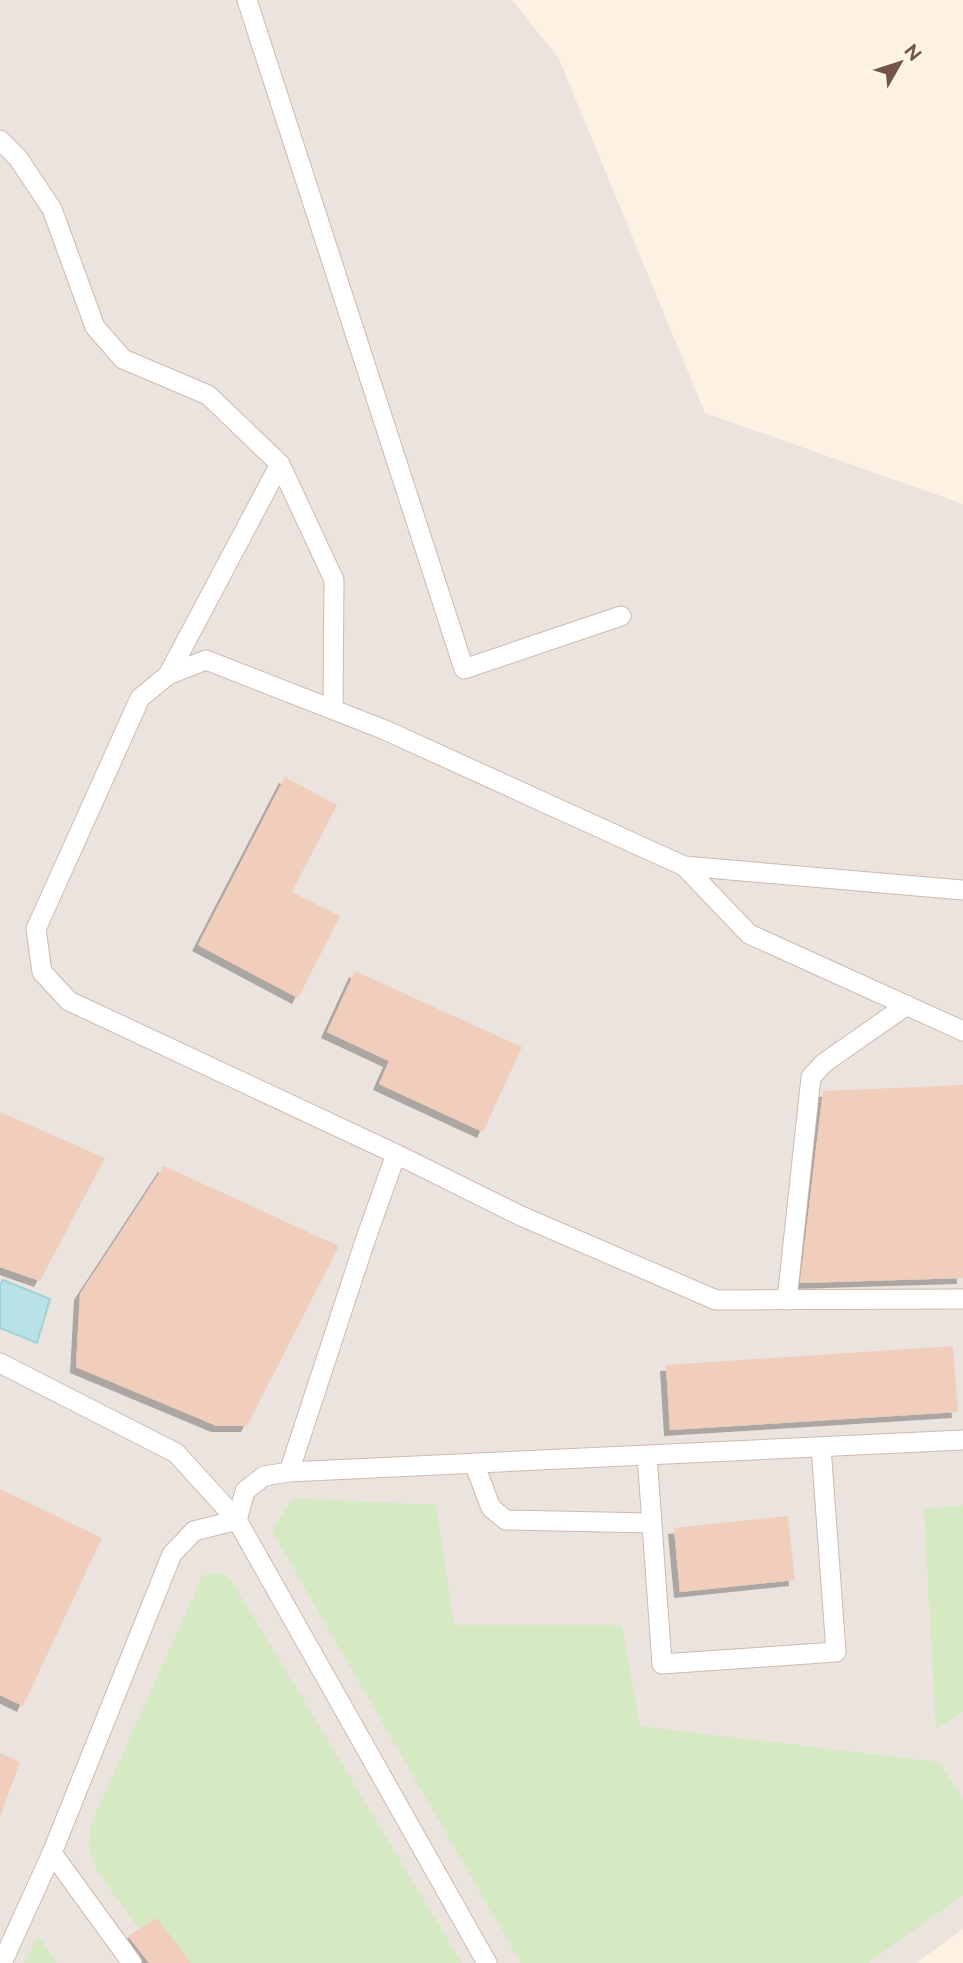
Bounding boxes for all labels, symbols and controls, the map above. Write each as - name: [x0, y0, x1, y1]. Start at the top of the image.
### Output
- north arrow: [865, 28, 935, 98]
- text: N: [900, 40, 926, 65]

